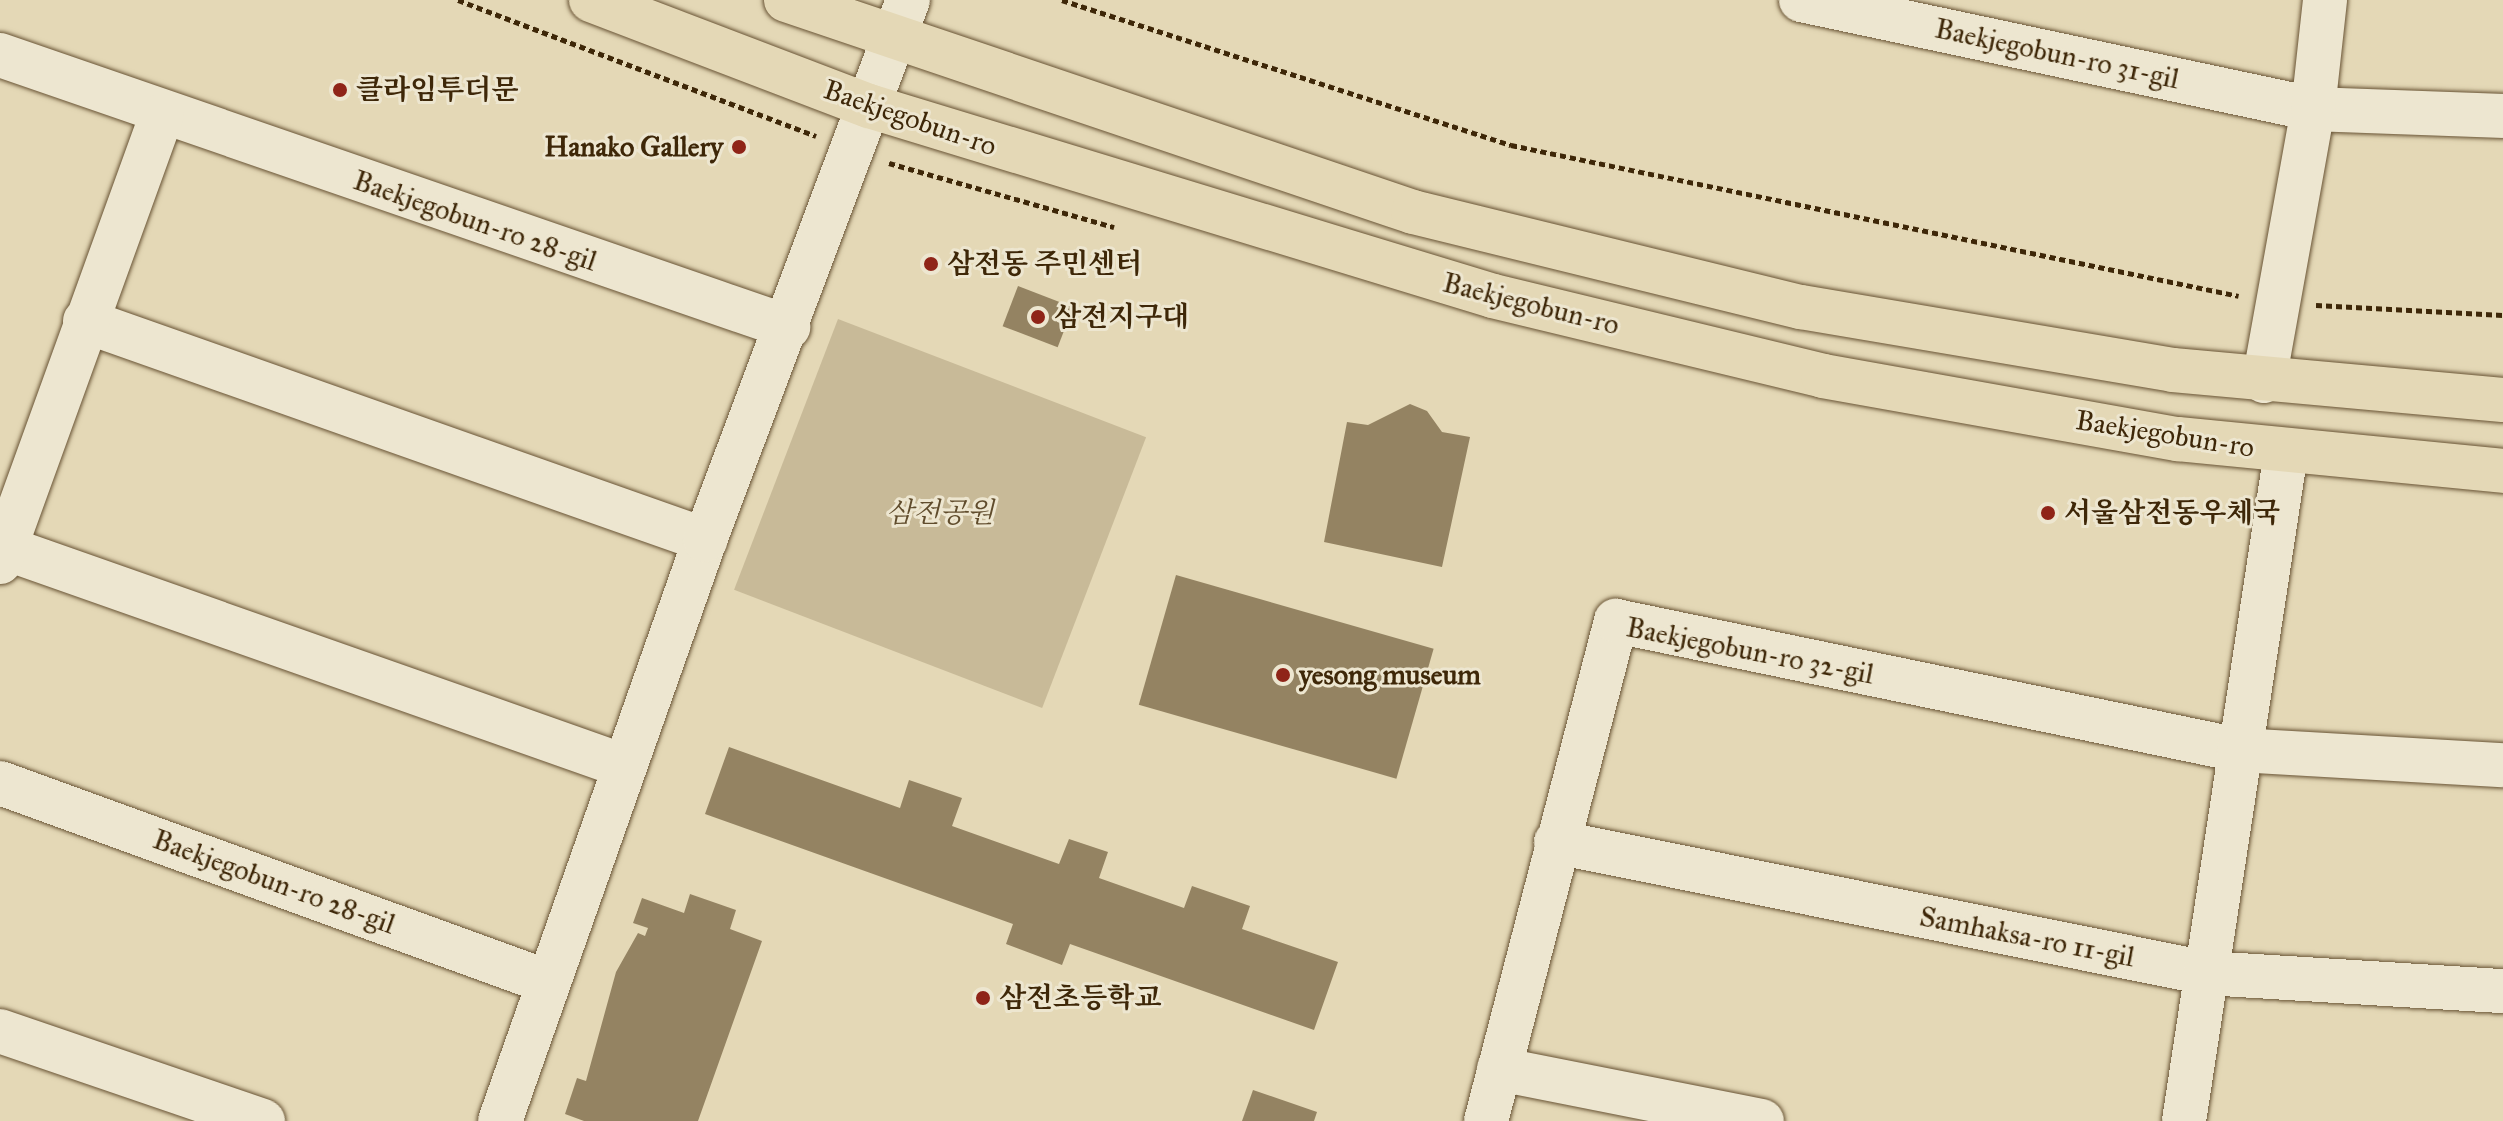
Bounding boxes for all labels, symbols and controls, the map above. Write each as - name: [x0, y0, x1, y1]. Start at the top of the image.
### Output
- street label: Baekjegobun-ro 31-gil: [1932, 12, 2182, 96]
- place label: 클라임투더문: [356, 73, 518, 107]
- street label: Baekjegobun-ro: [819, 73, 1001, 163]
- marker: 클라임투더문: [331, 81, 349, 99]
- place label: Hanako Gallery: [544, 130, 723, 164]
- marker: Hanako Gallery: [730, 138, 748, 156]
- street label: Baekjegobun-ro 28-gil: [349, 164, 601, 278]
- place label: 삼전동 주민센터: [947, 247, 1142, 281]
- marker: 삼전동 주민센터: [922, 255, 940, 273]
- street label: Baekjegobun-ro: [1439, 266, 1623, 342]
- place label: 삼전지구대: [1054, 300, 1189, 334]
- marker: 삼전지구대: [1029, 308, 1047, 326]
- street label: Baekjegobun-ro: [2073, 403, 2257, 465]
- park label: 삼전공원: [886, 496, 994, 530]
- place label: 서울삼전동우체국: [2064, 496, 2280, 530]
- marker: 서울삼전동우체국: [2039, 504, 2057, 522]
- street label: Baekjegobun-ro 32-gil: [1623, 611, 1877, 691]
- place label: yesong museum: [1299, 658, 1481, 692]
- marker: yesong museum: [1274, 666, 1292, 684]
- street label: Baekjegobun-ro 28-gil: [148, 823, 400, 941]
- street label: Samhaksa-ro 11-gil: [1917, 900, 2137, 974]
- place label: 삼전초등학교: [999, 981, 1161, 1015]
- marker: 삼전초등학교: [974, 989, 992, 1007]

